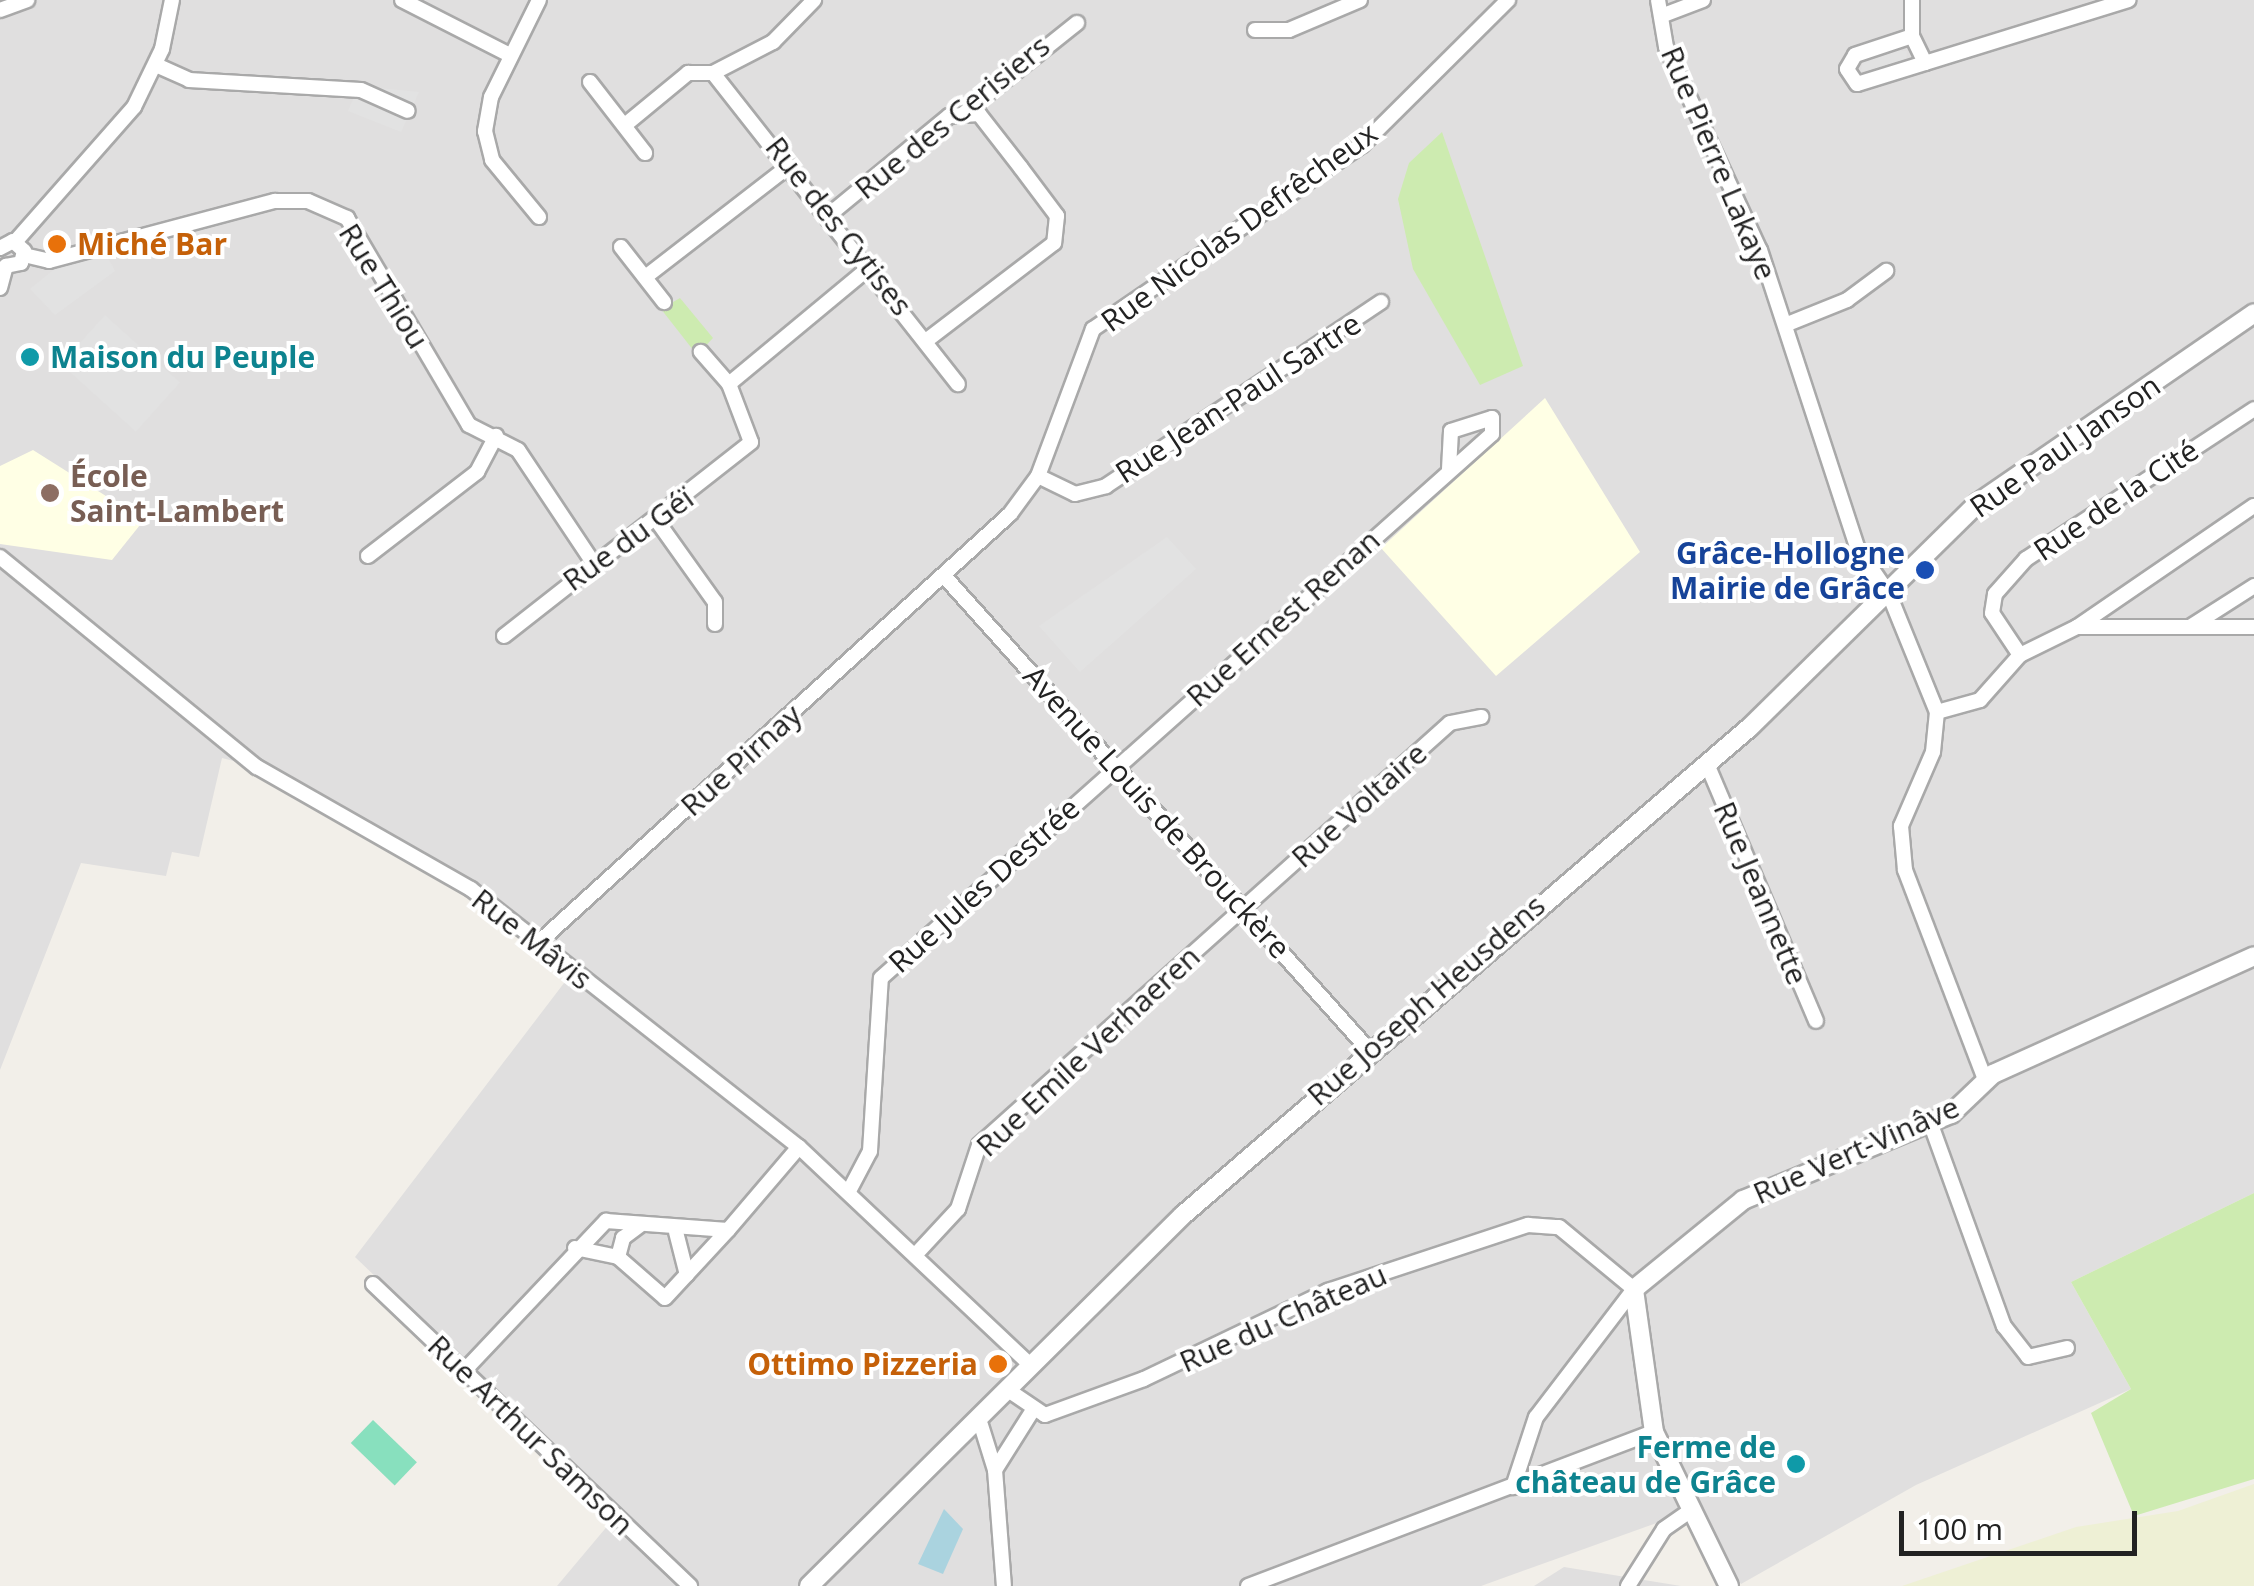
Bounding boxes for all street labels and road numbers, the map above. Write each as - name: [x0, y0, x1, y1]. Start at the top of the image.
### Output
- street label: Rue des Cerisiers: [848, 28, 1056, 206]
- street label: Rue Pierre Lakaye: [1654, 41, 1784, 285]
- street label: Rue Nicolas Defrêcheux: [1094, 115, 1384, 339]
- street label: Rue des Cytises: [758, 130, 920, 322]
- street label: Rue Thiou: [332, 217, 436, 355]
- street label: Rue Jean-Paul Sartre: [1109, 305, 1367, 491]
- street label: Rue Paul Janson: [1963, 367, 2167, 525]
- street label: Rue de la Cité: [2027, 432, 2205, 568]
- street label: Rue du Géï: [556, 480, 700, 598]
- street label: Rue Ernest Renan: [1179, 522, 1387, 714]
- street label: Avenue Louis de Brouckère: [1016, 658, 1298, 966]
- street label: Rue Pirnay: [673, 697, 809, 823]
- street label: Rue Voltaire: [1284, 735, 1434, 875]
- street label: Rue Jules Destrée: [881, 790, 1087, 980]
- street label: Rue Jeannette: [1706, 796, 1816, 990]
- street label: Rue Mâvis: [465, 881, 599, 997]
- street label: Rue Joseph Heusdens: [1300, 887, 1552, 1113]
- street label: Rue Emile Verhaeren: [969, 938, 1207, 1164]
- street label: Rue Vert-Vinâve: [1748, 1089, 1964, 1211]
- street label: Rue du Château: [1174, 1256, 1392, 1380]
- street label: Rue Arthur Samson: [421, 1328, 641, 1542]

